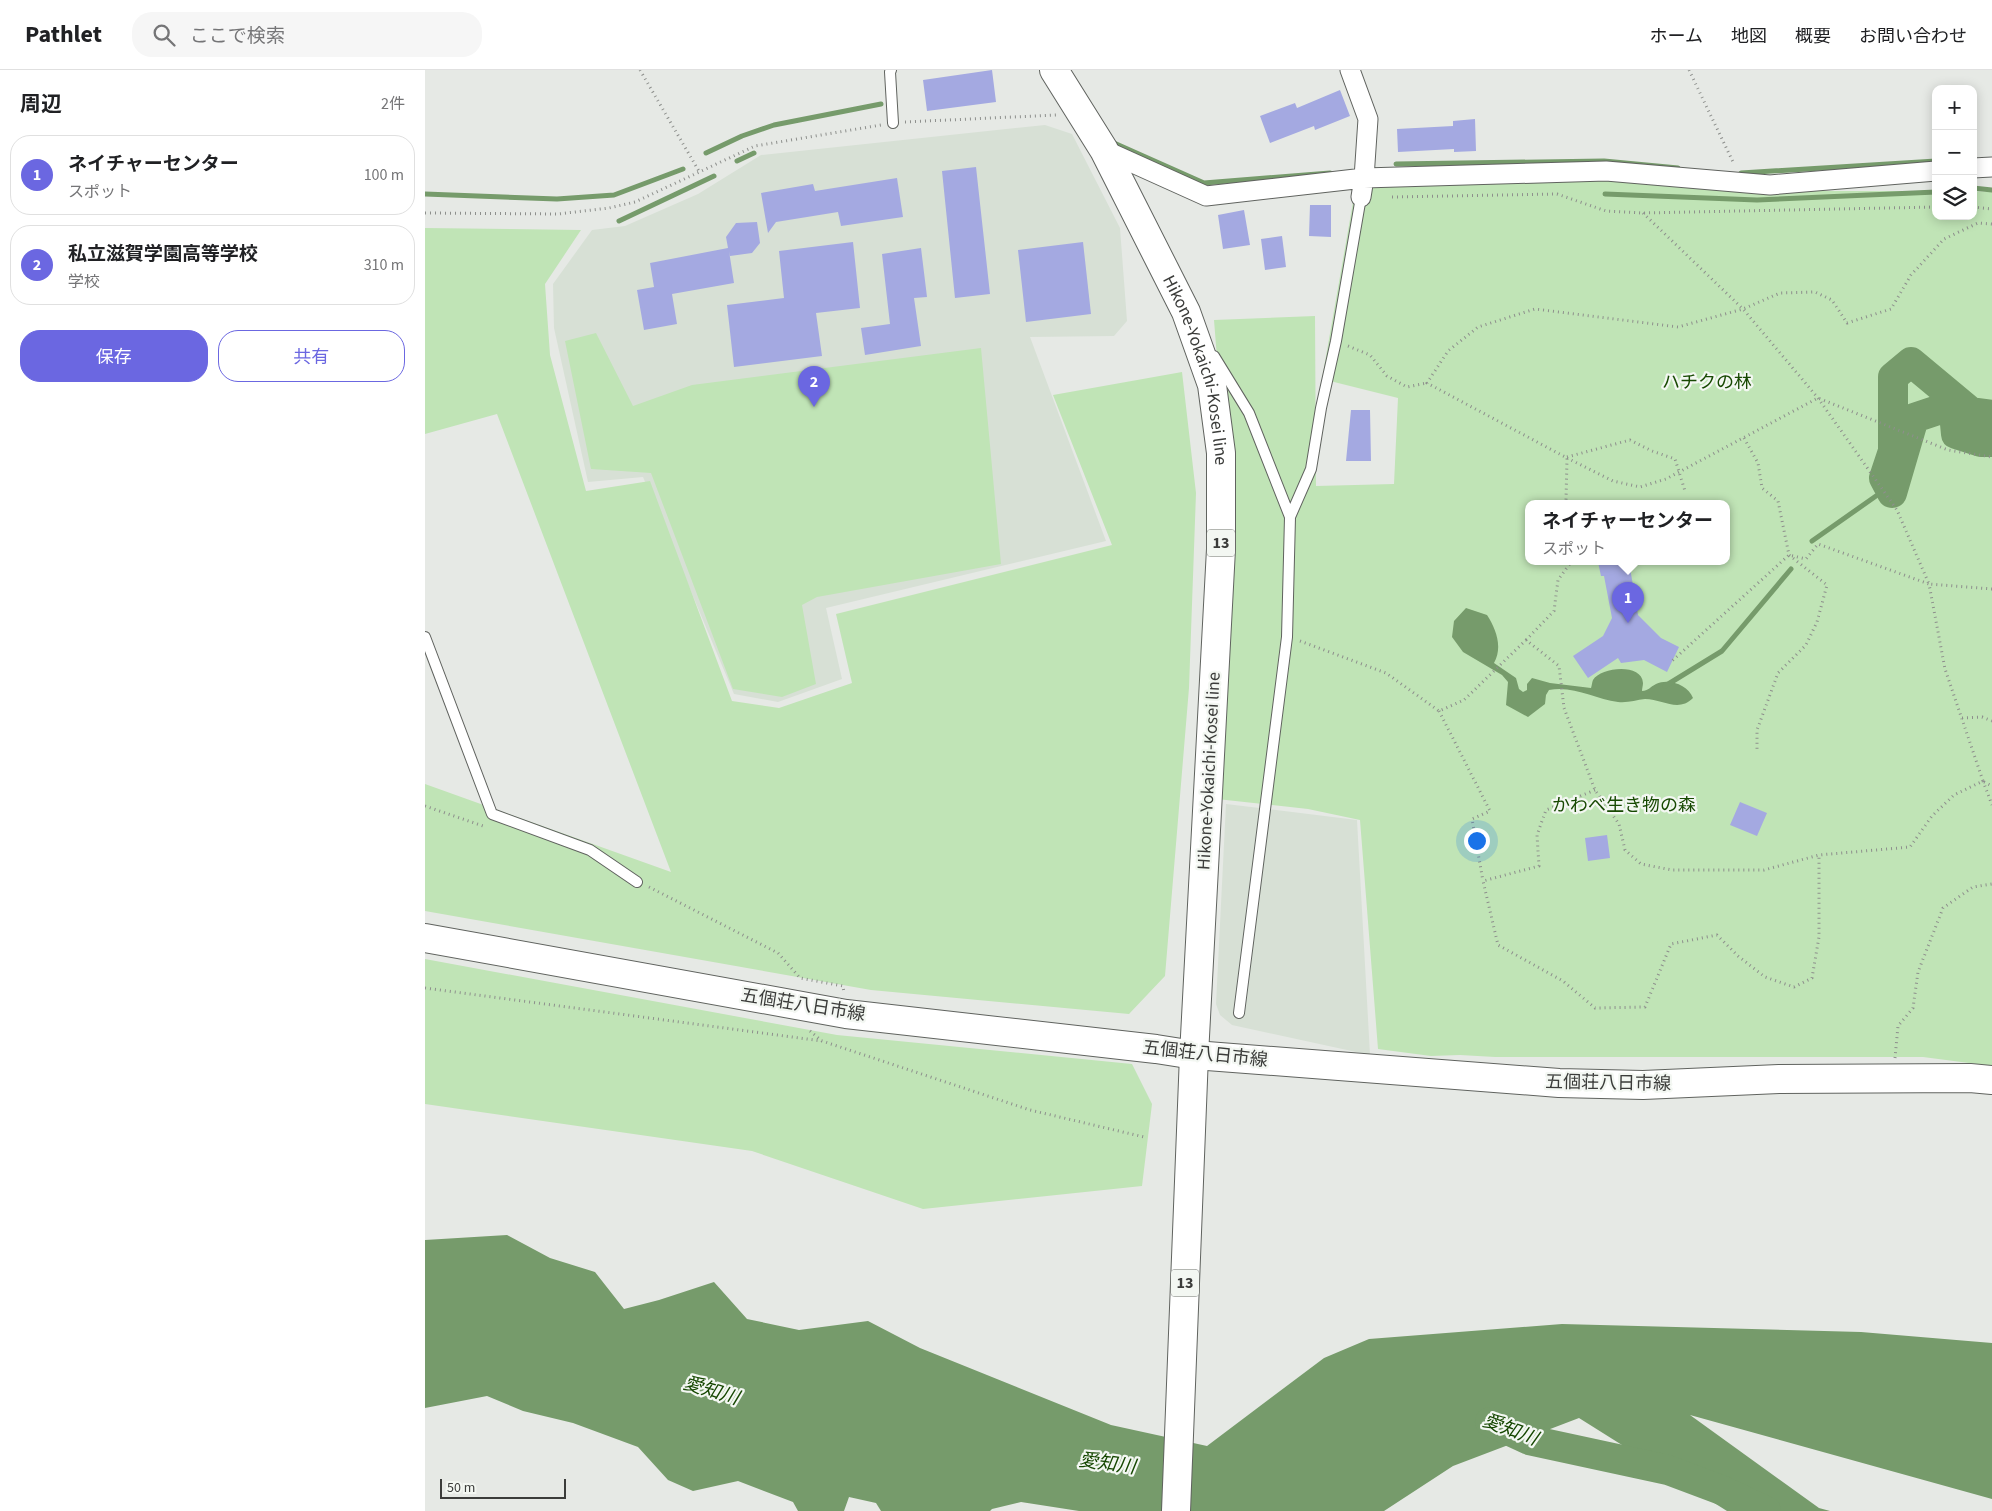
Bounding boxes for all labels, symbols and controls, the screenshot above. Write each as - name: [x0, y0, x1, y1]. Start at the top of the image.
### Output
- search box: [132, 12, 482, 57]
- text: Pathlet: [25, 17, 102, 52]
- icon: search: [150, 21, 178, 49]
- text: ここで検索: [190, 23, 285, 50]
- text: ホーム: [1650, 24, 1703, 49]
- text: 地図: [1731, 24, 1767, 49]
- text: 概要: [1795, 24, 1831, 49]
- text: お問い合わせ: [1859, 24, 1967, 49]
- map controls: [1932, 85, 1977, 220]
- button: +: [1932, 85, 1977, 130]
- text: 周辺: [20, 89, 62, 119]
- text: 2件: [381, 93, 405, 115]
- button: −: [1932, 130, 1977, 175]
- text: ネイチャーセンター: [68, 151, 239, 178]
- text: 1: [33, 164, 41, 186]
- text: 100 m: [364, 164, 404, 186]
- button: layers: [1932, 175, 1977, 220]
- text: スポット: [68, 181, 132, 203]
- text: 私立滋賀学園高等学校: [68, 241, 258, 268]
- text: 2: [33, 254, 41, 276]
- text: 310 m: [364, 254, 404, 276]
- text: 学校: [68, 271, 100, 293]
- street label: Hikone-Yokaichi-Kosei line: [1157, 271, 1234, 465]
- button: 保存: [20, 330, 208, 382]
- button: 共有: [218, 330, 405, 382]
- pin: 2: [798, 366, 830, 407]
- park label: ハチクの林: [1662, 370, 1752, 395]
- popup: [1525, 500, 1730, 565]
- text: ネイチャーセンター: [1542, 508, 1713, 535]
- road number: 13: [1207, 529, 1235, 556]
- text: スポット: [1542, 538, 1606, 560]
- pin: 1: [1612, 582, 1644, 623]
- street label: Hikone-Yokaichi-Kosei line: [1191, 671, 1227, 871]
- park label: かわべ生き物の森: [1552, 793, 1696, 818]
- your location: [1464, 828, 1490, 854]
- street label: 五個荘八日市線: [739, 983, 867, 1027]
- street label: 五個荘八日市線: [1141, 1035, 1269, 1073]
- street label: 五個荘八日市線: [1545, 1069, 1671, 1097]
- road number: 13: [1171, 1270, 1199, 1296]
- water label: 愛知川: [680, 1370, 744, 1413]
- water label: 愛知川: [1479, 1407, 1543, 1454]
- water label: 愛知川: [1077, 1447, 1139, 1482]
- scale bar: [440, 1476, 566, 1499]
- text: 50 m: [447, 1478, 475, 1498]

